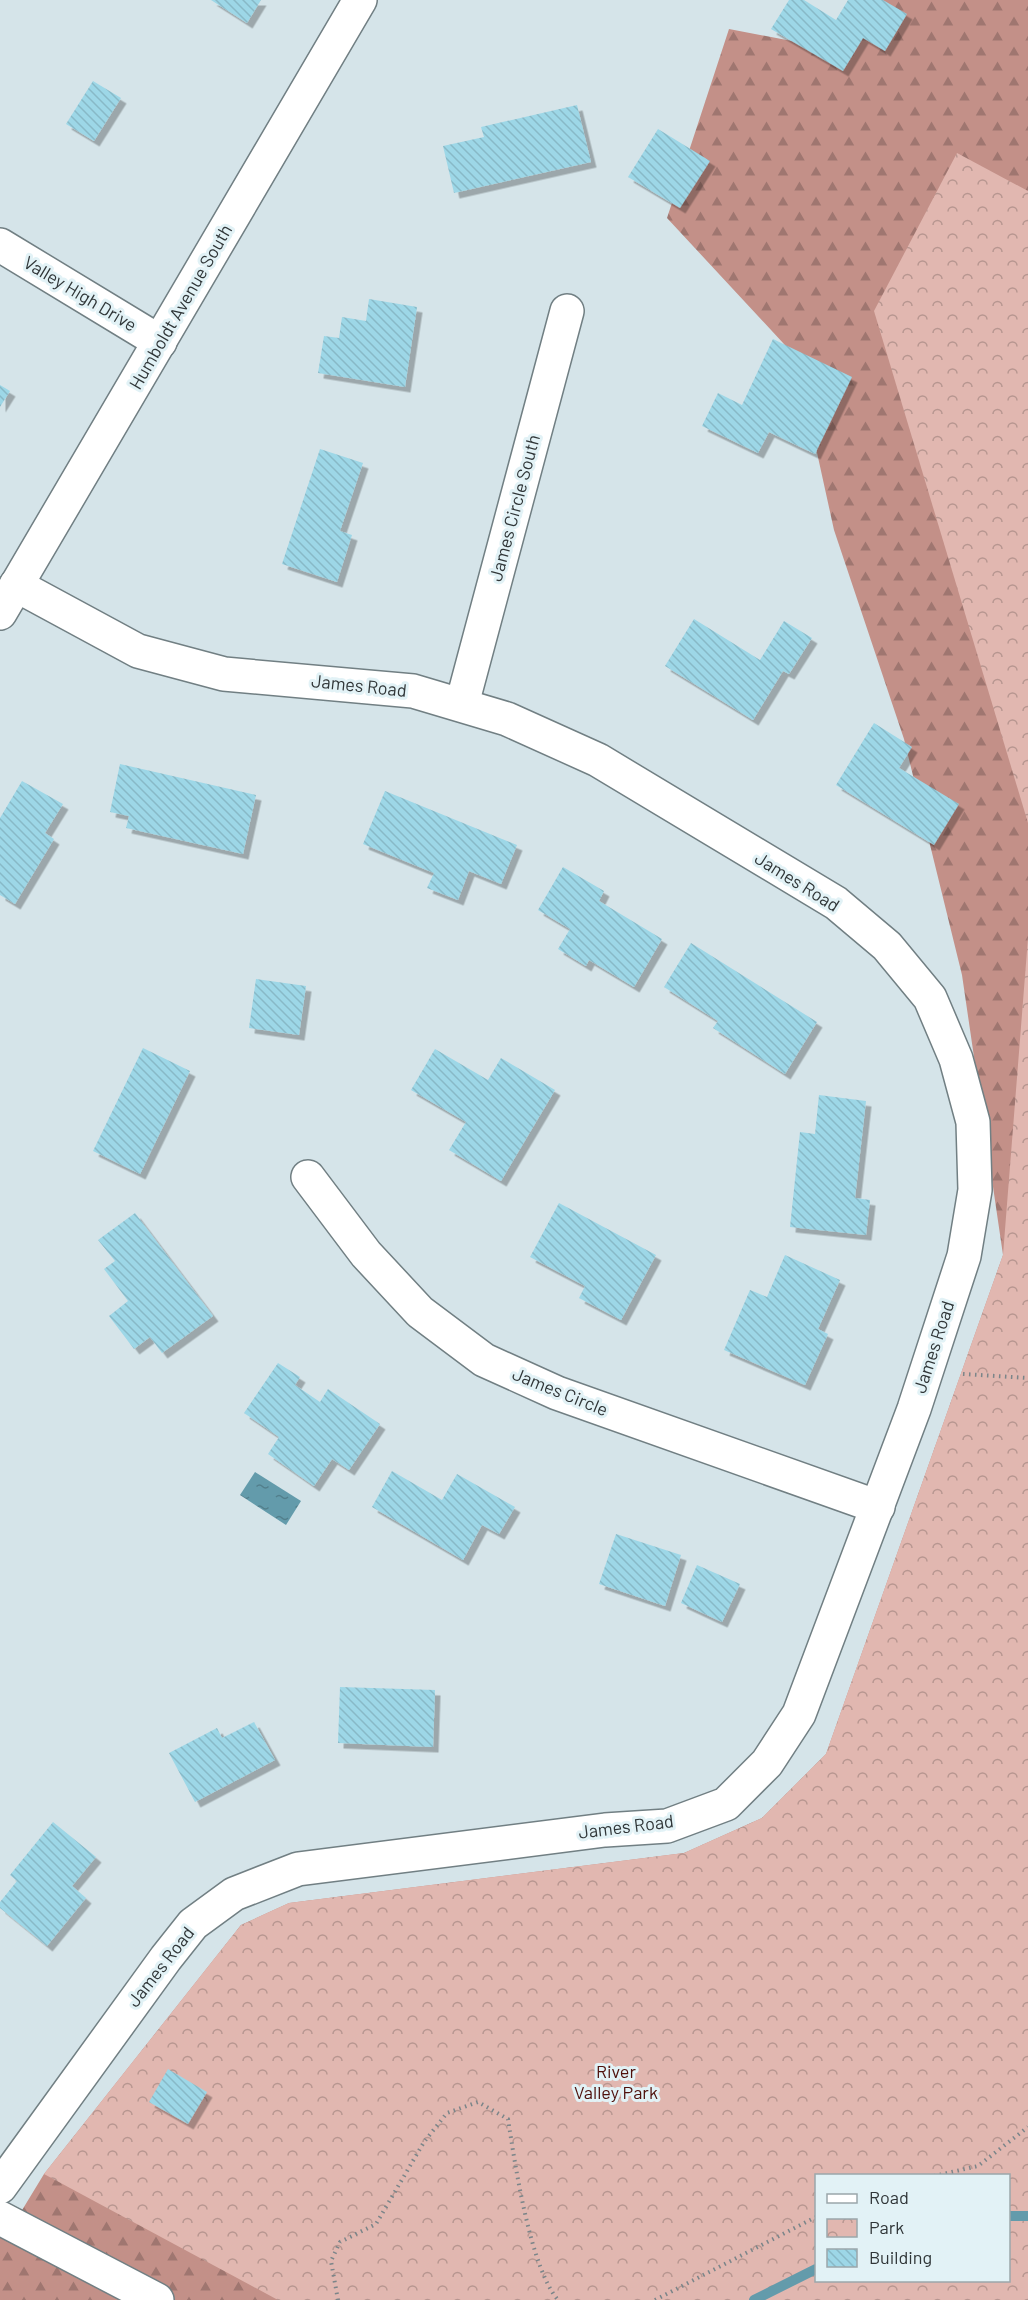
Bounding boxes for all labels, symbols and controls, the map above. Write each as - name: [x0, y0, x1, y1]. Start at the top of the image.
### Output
- street label: Humboldt Avenue South: [124, 220, 236, 393]
- street label: Valley High Drive: [20, 251, 141, 336]
- street label: James Circle South: [484, 432, 544, 583]
- street label: James Road: [310, 669, 408, 701]
- street label: James Road: [751, 846, 844, 916]
- street label: James Road: [908, 1298, 958, 1396]
- street label: James Circle: [509, 1362, 611, 1420]
- street label: James Road: [577, 1809, 675, 1843]
- street label: James Road: [122, 1922, 198, 2011]
- park label: River Valley Park: [574, 2060, 658, 2103]
- legend: [815, 2174, 1010, 2282]
- text: Road: [869, 2186, 909, 2208]
- text: Park: [869, 2216, 904, 2238]
- text: Building: [869, 2246, 932, 2268]

